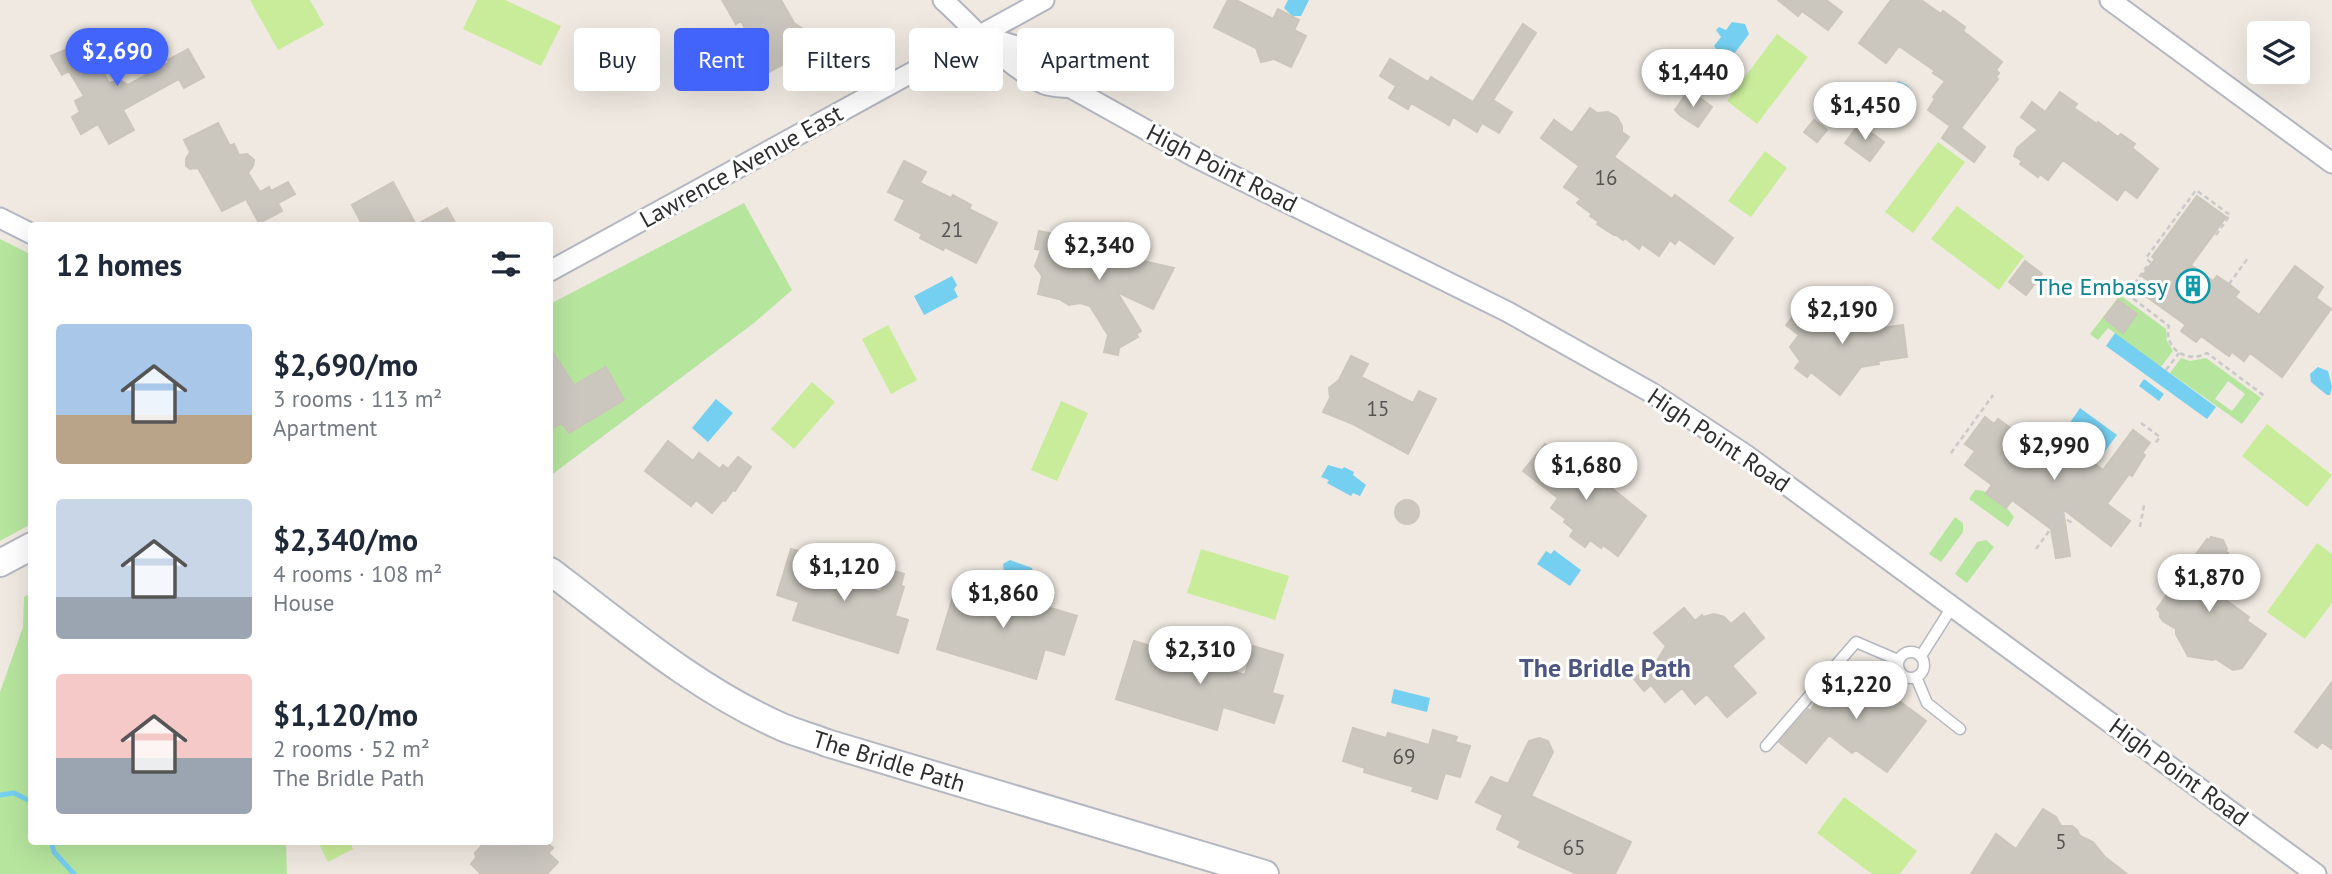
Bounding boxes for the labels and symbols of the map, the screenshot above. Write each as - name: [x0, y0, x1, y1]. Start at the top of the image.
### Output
- pin: $2,690: [60, 28, 174, 88]
- pin: $1,440: [1636, 50, 1750, 109]
- pin: $1,450: [1808, 82, 1922, 142]
- street label: Lawrence Avenue East: [634, 97, 848, 235]
- street label: High Point Road: [1141, 117, 1303, 219]
- house number: 16: [1595, 164, 1617, 191]
- house number: 21: [941, 216, 963, 243]
- pin: $2,340: [1042, 222, 1156, 282]
- building icon: The Embassy: [2174, 267, 2212, 305]
- place label: The Embassy: [2034, 271, 2168, 302]
- pin: $2,190: [1785, 286, 1899, 346]
- street label: High Point Road: [1642, 381, 1796, 499]
- house number: 15: [1367, 395, 1389, 422]
- pin: $2,990: [1997, 422, 2111, 482]
- pin: $1,680: [1529, 442, 1643, 502]
- pin: $1,120: [787, 544, 901, 603]
- pin: $1,870: [2152, 554, 2266, 614]
- pin: $1,860: [946, 570, 1060, 630]
- pin: $2,310: [1143, 626, 1257, 686]
- district label: The Bridle Path: [1519, 651, 1691, 684]
- pin: $1,220: [1799, 662, 1913, 721]
- street label: High Point Road: [2103, 711, 2255, 833]
- street label: The Bridle Path: [809, 723, 969, 799]
- house number: 69: [1393, 743, 1415, 770]
- house number: 5: [2055, 828, 2067, 855]
- house number: 65: [1563, 834, 1585, 861]

